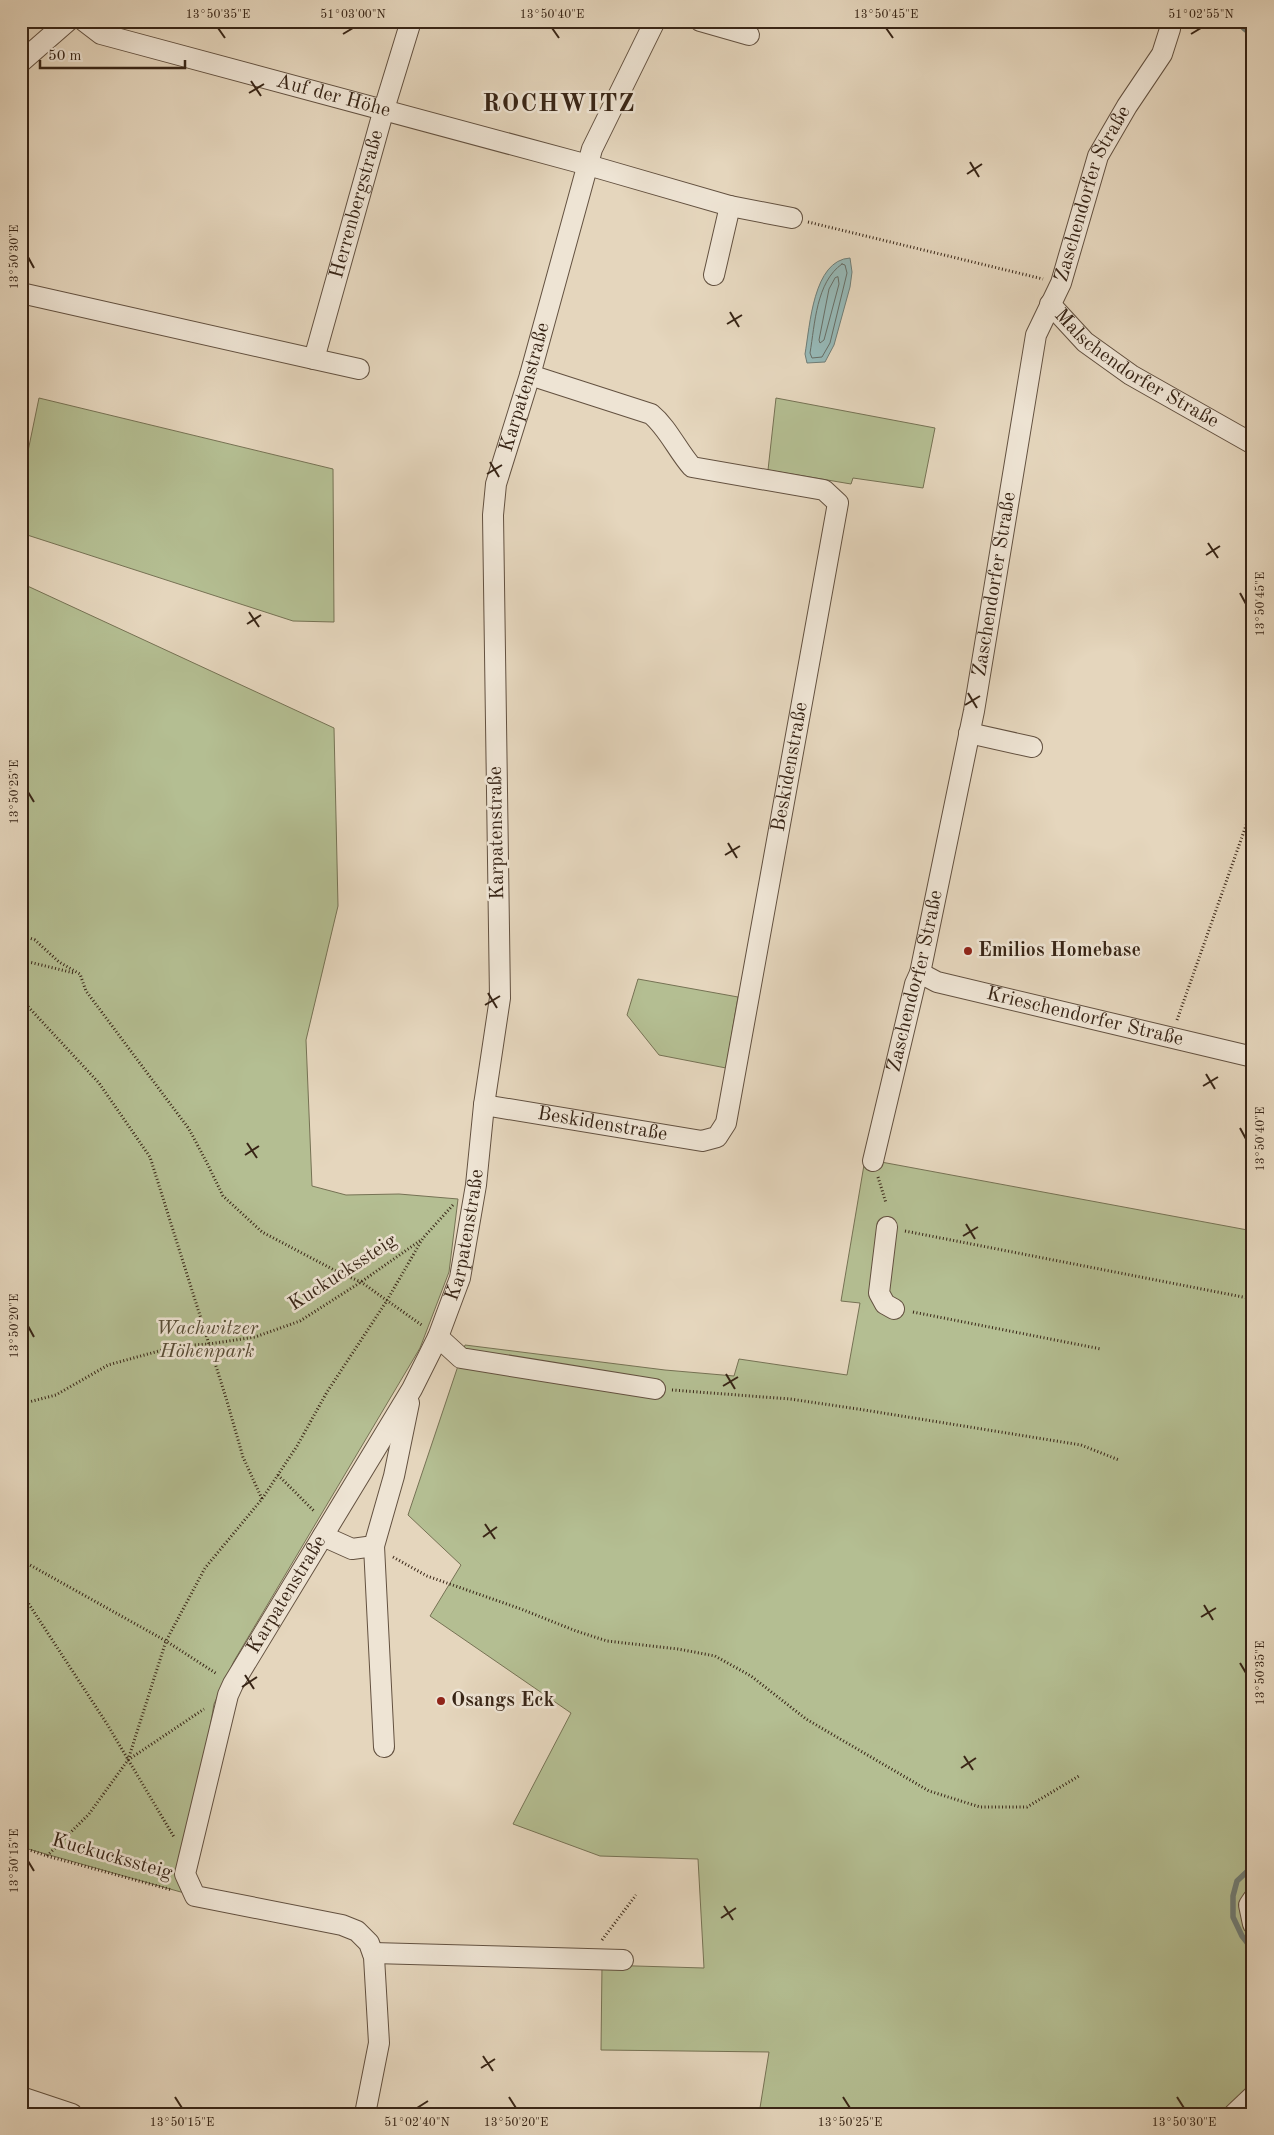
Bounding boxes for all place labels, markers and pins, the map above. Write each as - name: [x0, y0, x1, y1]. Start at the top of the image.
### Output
- place label: Emilios Homebase: [978, 941, 1141, 961]
- marker: Emilios Homebase: [962, 945, 974, 957]
- place label: Osangs Eck: [451, 1691, 555, 1711]
- marker: Osangs Eck: [435, 1695, 447, 1707]

